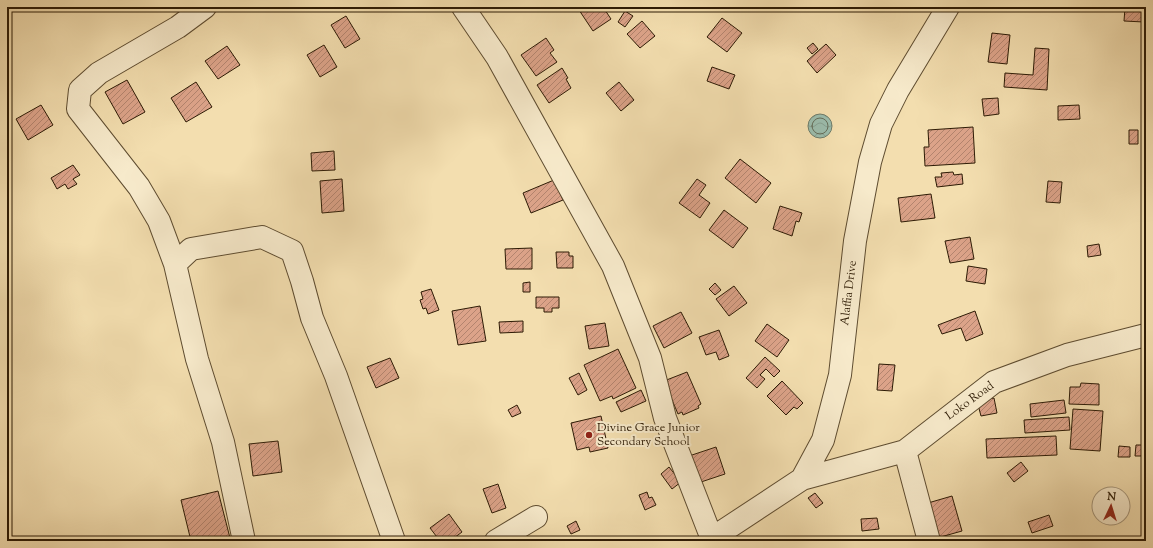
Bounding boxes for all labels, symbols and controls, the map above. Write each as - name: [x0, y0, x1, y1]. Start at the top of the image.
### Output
- street label: Alaffia Drive: [836, 259, 862, 326]
- street label: Loko Road: [942, 377, 998, 425]
- place label: Divine Grace Junior Secondary School: [597, 419, 700, 451]
- marker: Divine Grace Junior Secondary School: [584, 430, 594, 440]
- north arrow: [1091, 486, 1131, 526]
- text: N: [1106, 489, 1117, 505]

